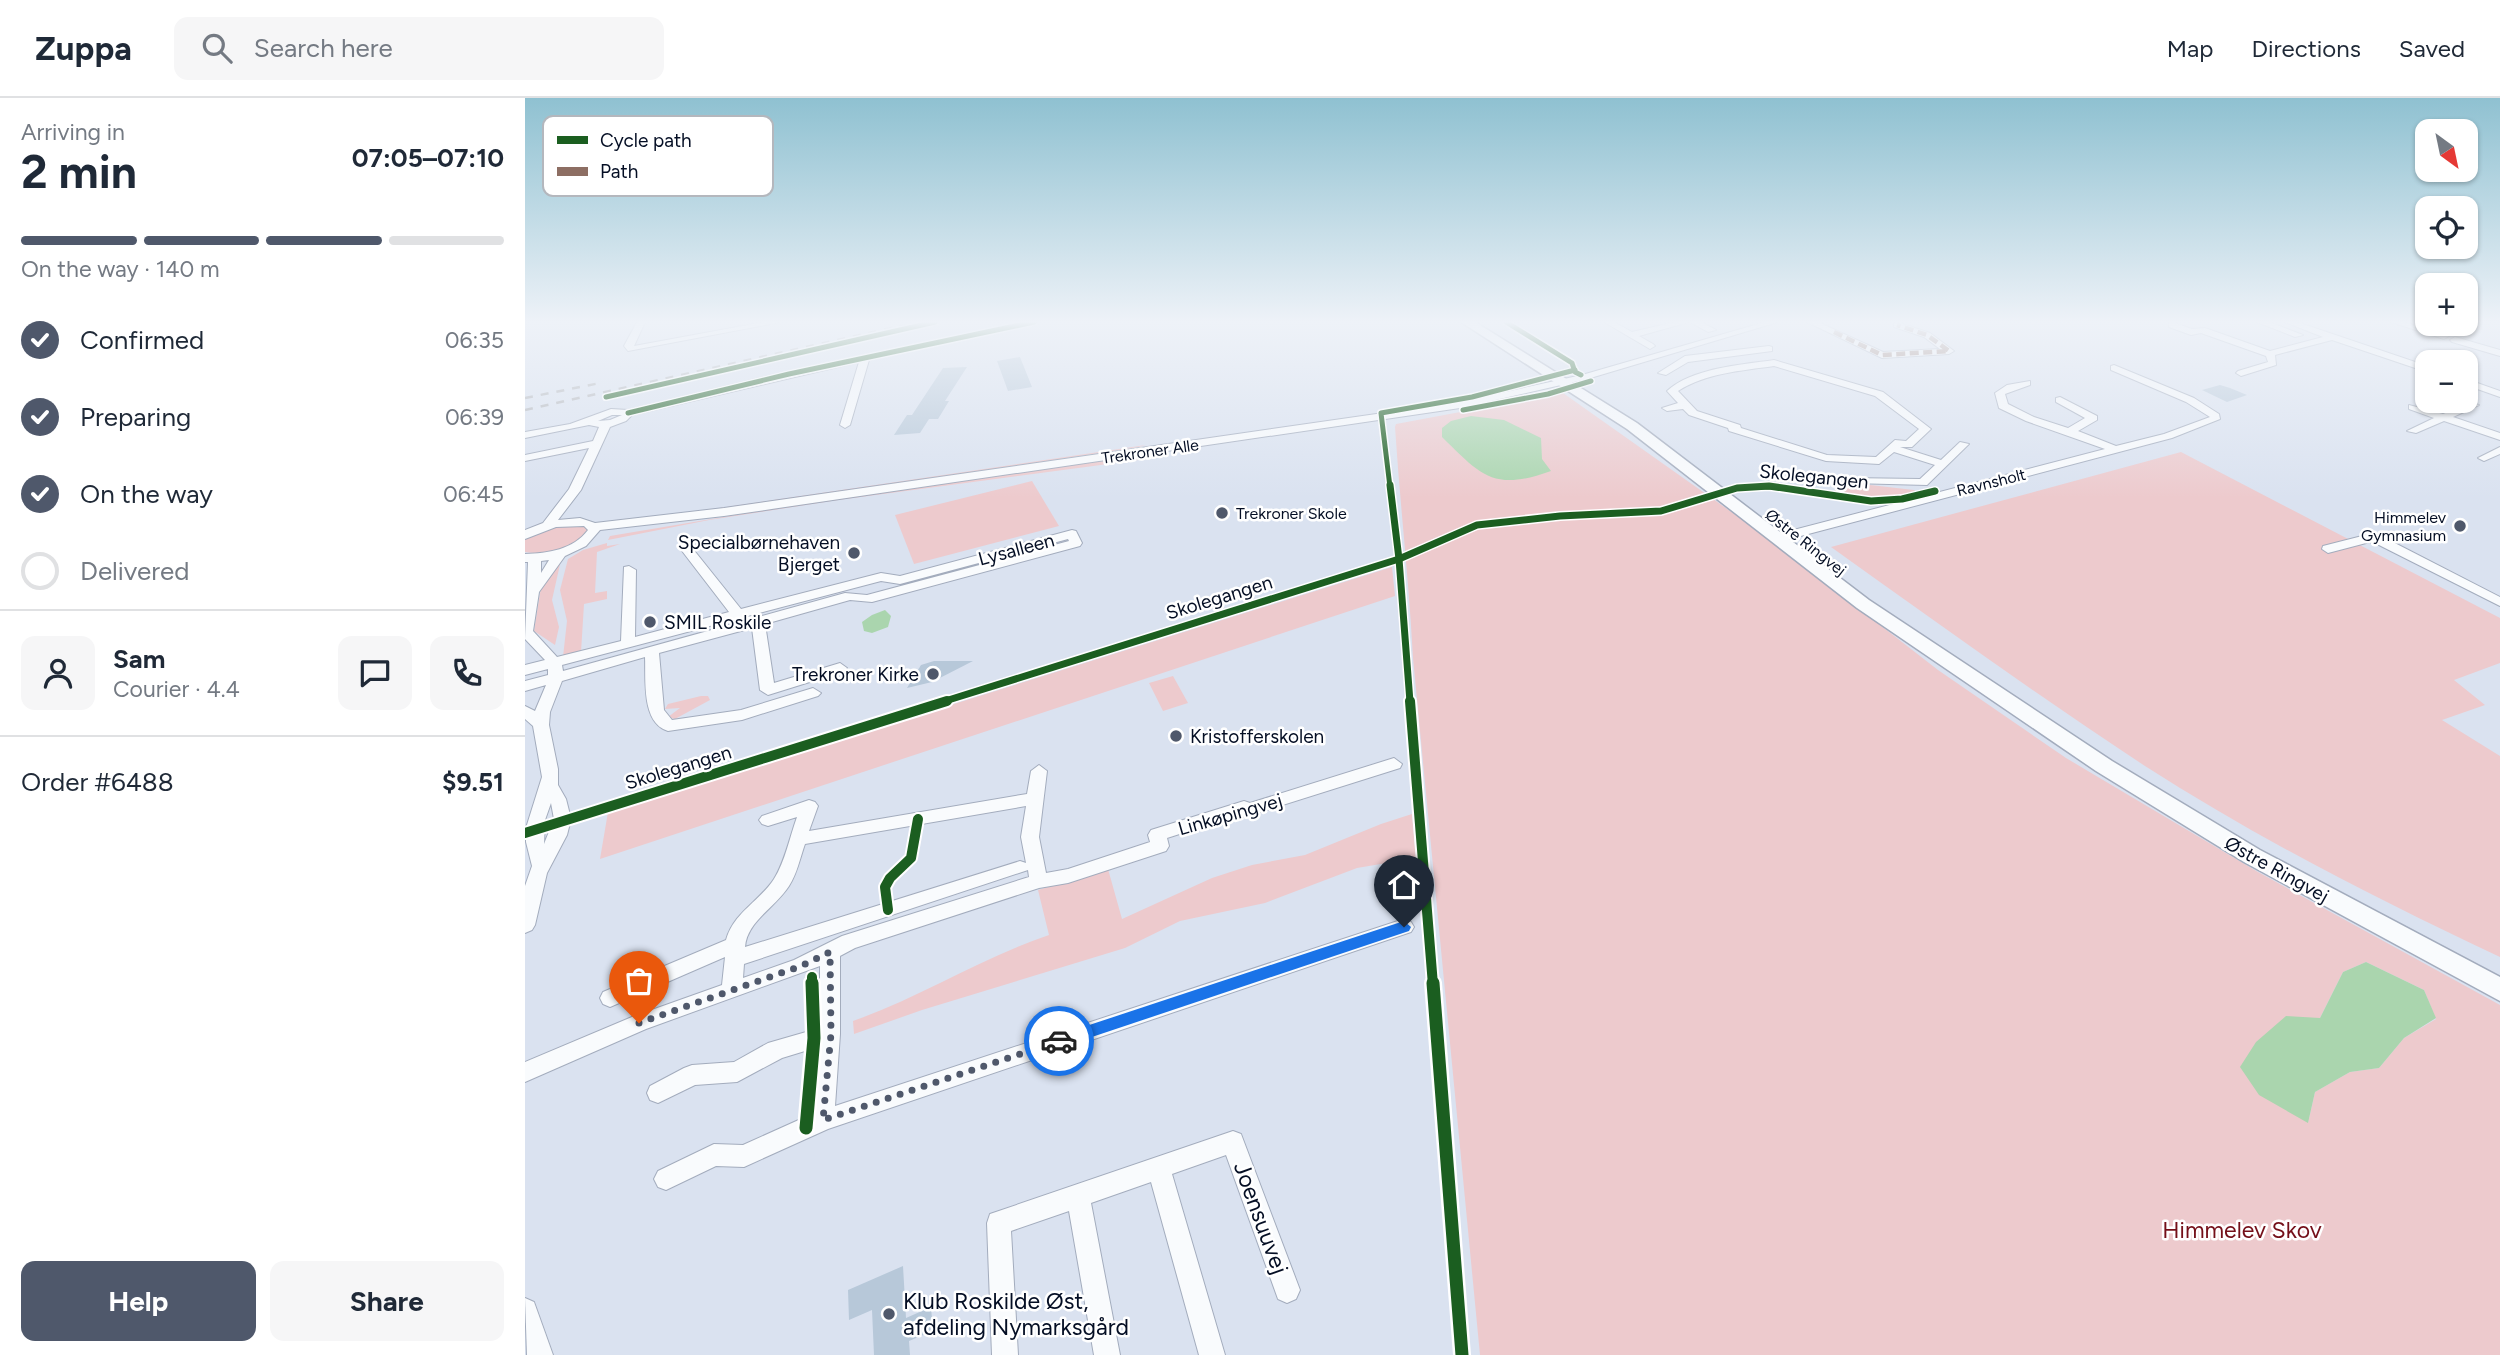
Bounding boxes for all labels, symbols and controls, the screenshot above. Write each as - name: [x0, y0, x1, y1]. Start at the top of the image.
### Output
- search box: [174, 17, 664, 80]
- text: Zuppa: [35, 29, 132, 68]
- icon: search: [198, 29, 236, 67]
- text: Search here: [254, 32, 393, 64]
- text: Map: [2167, 34, 2213, 63]
- text: Directions: [2251, 34, 2361, 63]
- text: Saved: [2399, 34, 2465, 63]
- legend: [543, 116, 773, 196]
- text: Arriving in: [21, 118, 125, 146]
- north arrow: [2415, 119, 2478, 182]
- map controls: [2415, 119, 2478, 413]
- text: Cycle path: [600, 129, 692, 152]
- text: 07:05–07:10: [352, 142, 504, 174]
- text: 2 min: [21, 144, 137, 200]
- text: Path: [600, 160, 638, 183]
- button: locate: [2415, 196, 2478, 259]
- text: On the way · 140 m: [21, 255, 220, 283]
- button: +: [2415, 273, 2478, 336]
- icon: check: [21, 321, 59, 359]
- text: Confirmed: [80, 324, 204, 356]
- text: 06:35: [445, 326, 504, 354]
- button: −: [2415, 350, 2478, 413]
- icon: check: [21, 398, 59, 436]
- text: Preparing: [80, 401, 191, 433]
- text: 06:39: [445, 403, 504, 431]
- street label: Trekroner Alle: [1100, 435, 1200, 468]
- street label: Skolegangen: [1758, 459, 1870, 494]
- street label: Ravnsholt: [1955, 465, 2028, 500]
- icon: check: [21, 475, 59, 513]
- text: On the way: [80, 478, 213, 510]
- text: 06:45: [443, 480, 504, 508]
- place label: Trekroner Skole: [1236, 504, 1347, 523]
- marker: Trekroner Skole: [1214, 505, 1230, 521]
- street label: Østre Ringvej: [1761, 505, 1850, 580]
- place label: Himmelev Gymnasium: [2361, 508, 2447, 545]
- marker: Himmelev Gymnasium: [2452, 518, 2468, 534]
- street label: Lysalleen: [975, 528, 1057, 571]
- place label: Specialbørnehaven Bjerget: [678, 531, 840, 576]
- marker: Specialbørnehaven Bjerget: [846, 545, 862, 561]
- text: Delivered: [80, 555, 189, 587]
- street label: Skolegangen: [1163, 570, 1275, 625]
- place label: SMIL Roskile: [664, 611, 771, 634]
- marker: SMIL Roskile: [642, 614, 658, 630]
- button: person: [21, 636, 95, 710]
- button: chat: [338, 636, 412, 710]
- button: phone: [430, 636, 504, 710]
- text: Sam: [113, 643, 165, 675]
- place label: Trekroner Kirke: [792, 663, 919, 686]
- marker: Trekroner Kirke: [925, 666, 941, 682]
- text: Courier · 4.4: [113, 675, 240, 703]
- place label: Kristofferskolen: [1190, 725, 1324, 748]
- marker: Kristofferskolen: [1168, 728, 1184, 744]
- street label: Skolegangen: [622, 740, 734, 795]
- text: Order #6488: [21, 766, 174, 798]
- text: $9.51: [442, 766, 504, 798]
- street label: Linkøpingvej: [1175, 789, 1285, 840]
- street label: Østre Ringvej: [2221, 831, 2333, 908]
- pin: [1374, 855, 1434, 927]
- icon: home: [1385, 866, 1423, 904]
- pin: [609, 951, 669, 1023]
- icon: bag: [620, 962, 658, 1000]
- courier: [1024, 1006, 1094, 1076]
- icon: car: [1040, 1022, 1078, 1060]
- street label: Joensuuvej: [1228, 1158, 1294, 1278]
- park label: Himmelev Skov: [2162, 1216, 2322, 1244]
- button: Help: [21, 1261, 256, 1341]
- button: Share: [270, 1261, 504, 1341]
- place label: Klub Roskilde Øst, afdeling Nymarksgård: [903, 1287, 1129, 1341]
- marker: Klub Roskilde Øst, afdeling Nymarksgård: [881, 1306, 897, 1322]

